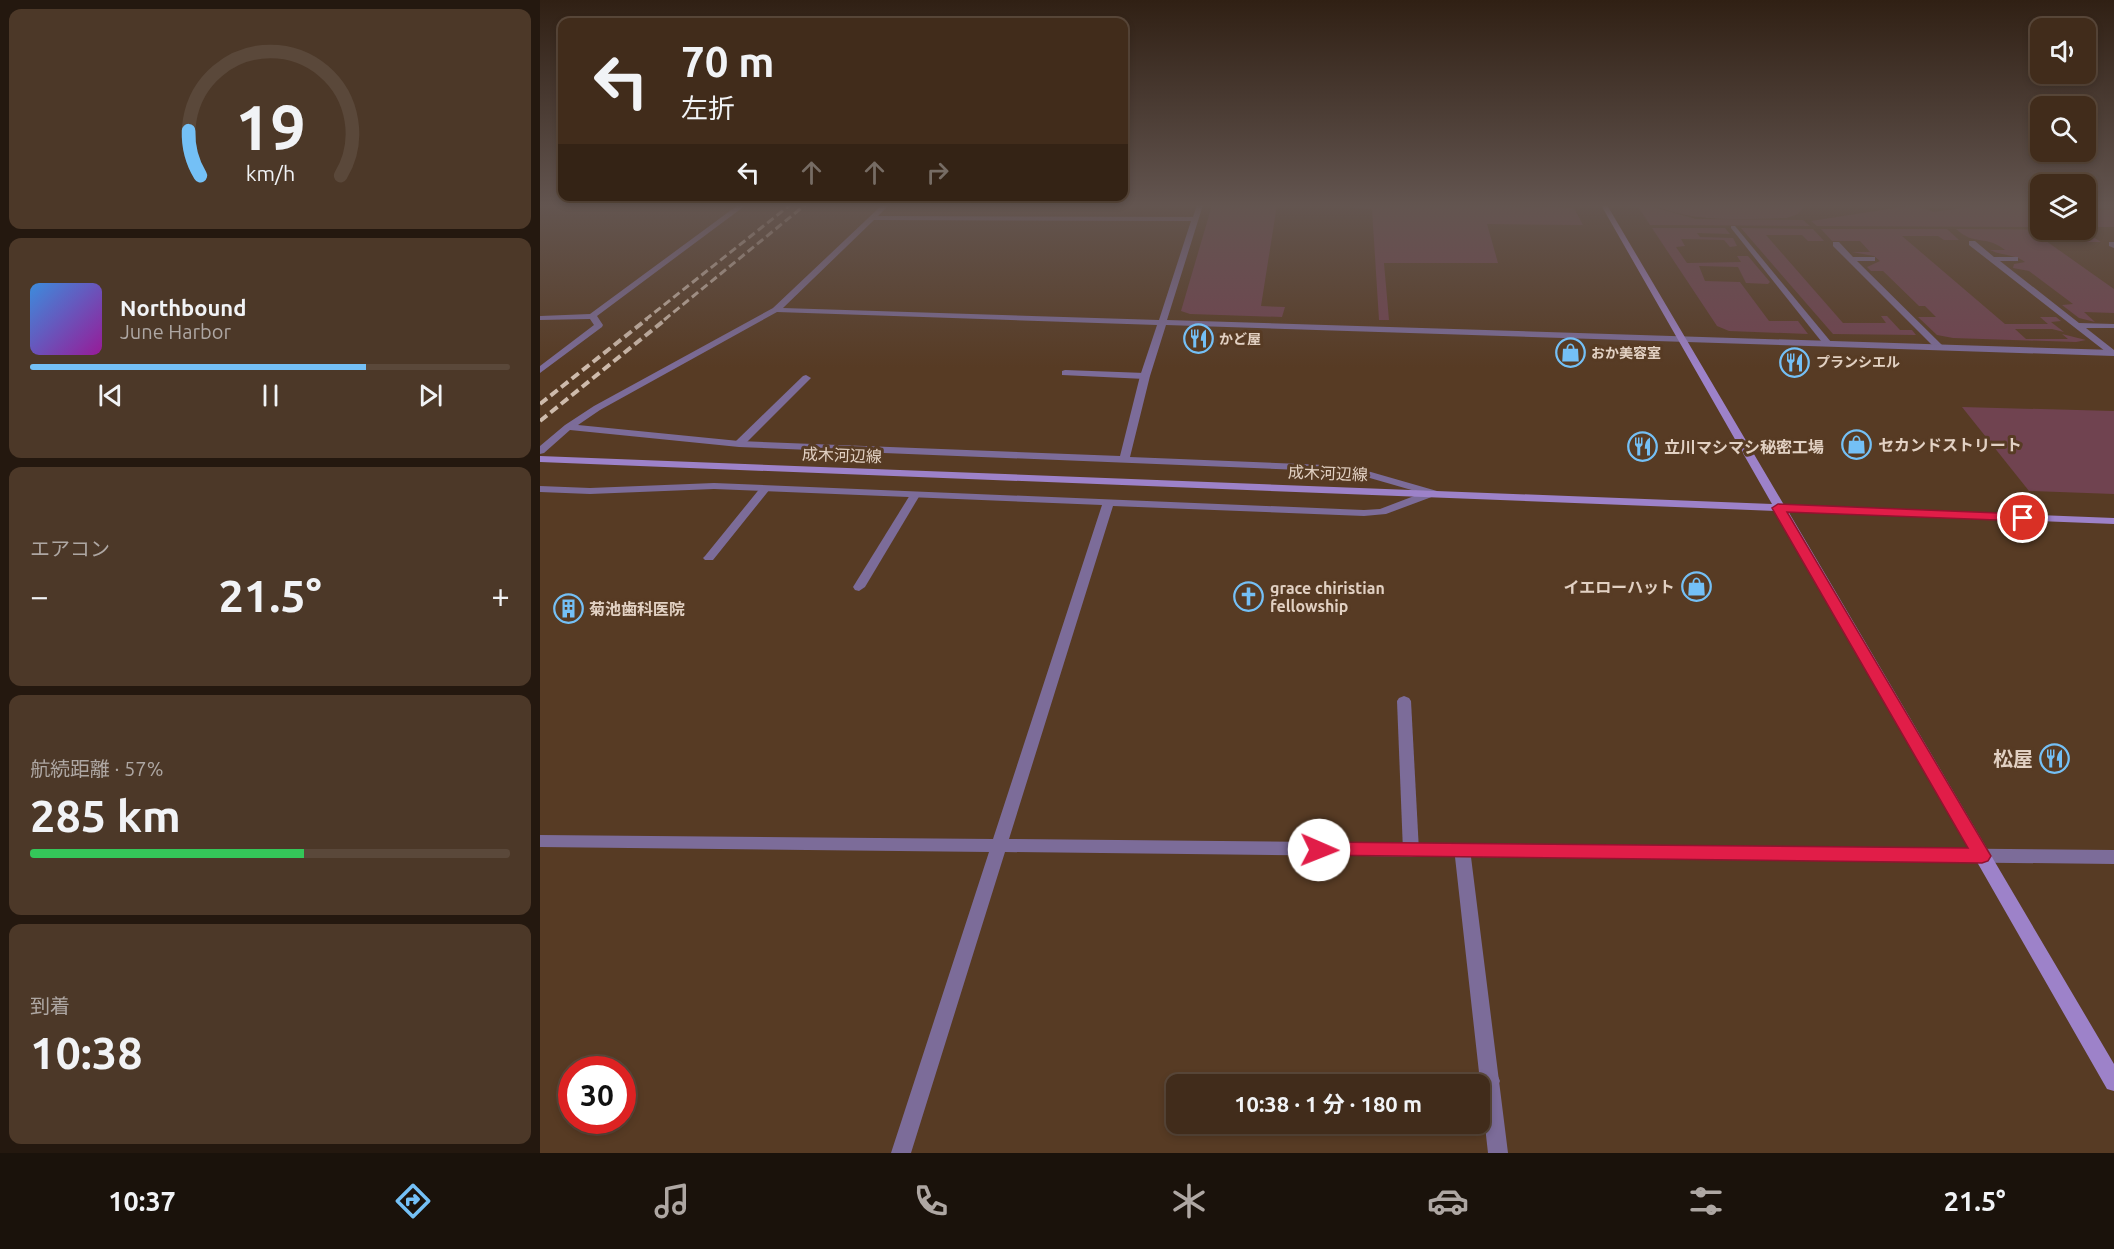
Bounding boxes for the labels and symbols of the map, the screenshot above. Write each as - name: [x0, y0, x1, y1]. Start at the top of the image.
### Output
- restaurant icon: かど屋: [1182, 323, 1214, 355]
- place label: かど屋: [1219, 331, 1261, 347]
- shop icon: おか美容室: [1554, 337, 1586, 369]
- place label: おか美容室: [1591, 345, 1661, 361]
- restaurant icon: プランシエル: [1779, 346, 1811, 378]
- place label: プランシエル: [1816, 354, 1900, 370]
- shop icon: セカンドストリート: [1841, 429, 1873, 461]
- restaurant icon: 立川マシマシ秘密工場: [1627, 431, 1659, 463]
- place label: セカンドストリート: [1878, 436, 2022, 454]
- place label: 立川マシマシ秘密工場: [1664, 438, 1824, 456]
- street label: 成木河辺線: [802, 445, 882, 465]
- street label: 成木河辺線: [1288, 463, 1368, 483]
- pin: [1997, 492, 2048, 543]
- shop icon: イエローハット: [1680, 571, 1712, 603]
- place label: イエローハット: [1563, 578, 1675, 596]
- place label: grace chiristian fellowship: [1270, 579, 1385, 615]
- church icon: grace chiristian fellowship: [1233, 581, 1265, 613]
- building icon: 菊池歯科医院: [552, 593, 584, 625]
- place label: 菊池歯科医院: [589, 600, 685, 618]
- restaurant icon: 松屋: [2038, 743, 2070, 775]
- place label: 松屋: [1993, 747, 2033, 770]
- position arrow: [1287, 818, 1351, 882]
- speed limit sign: 30: [558, 1056, 636, 1134]

